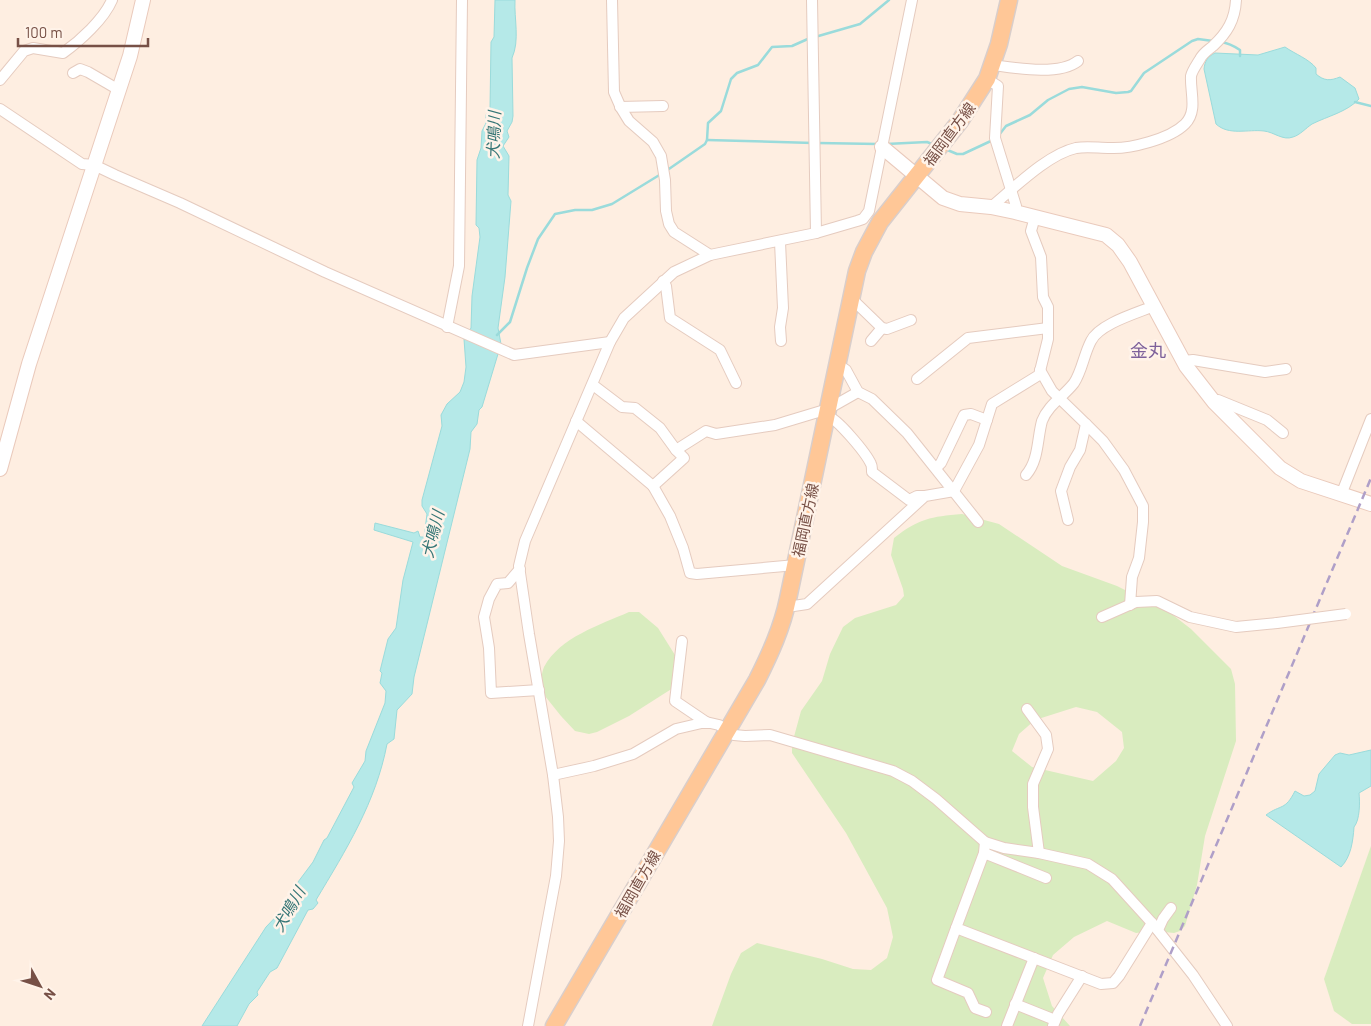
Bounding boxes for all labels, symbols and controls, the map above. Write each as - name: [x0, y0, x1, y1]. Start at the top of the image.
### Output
- scale bar: [18, 15, 148, 47]
- text: 100 m: [25, 23, 63, 41]
- street label: 福岡直方線: [919, 99, 979, 169]
- water label: 犬鳴川: [483, 109, 503, 159]
- district label: 金丸: [1130, 339, 1166, 361]
- street label: 福岡直方線: [788, 481, 822, 559]
- water label: 犬鳴川: [417, 506, 448, 560]
- street label: 福岡直方線: [610, 847, 664, 921]
- water label: 犬鳴川: [268, 882, 309, 935]
- north arrow: [15, 961, 65, 1011]
- text: N: [41, 986, 60, 1004]

